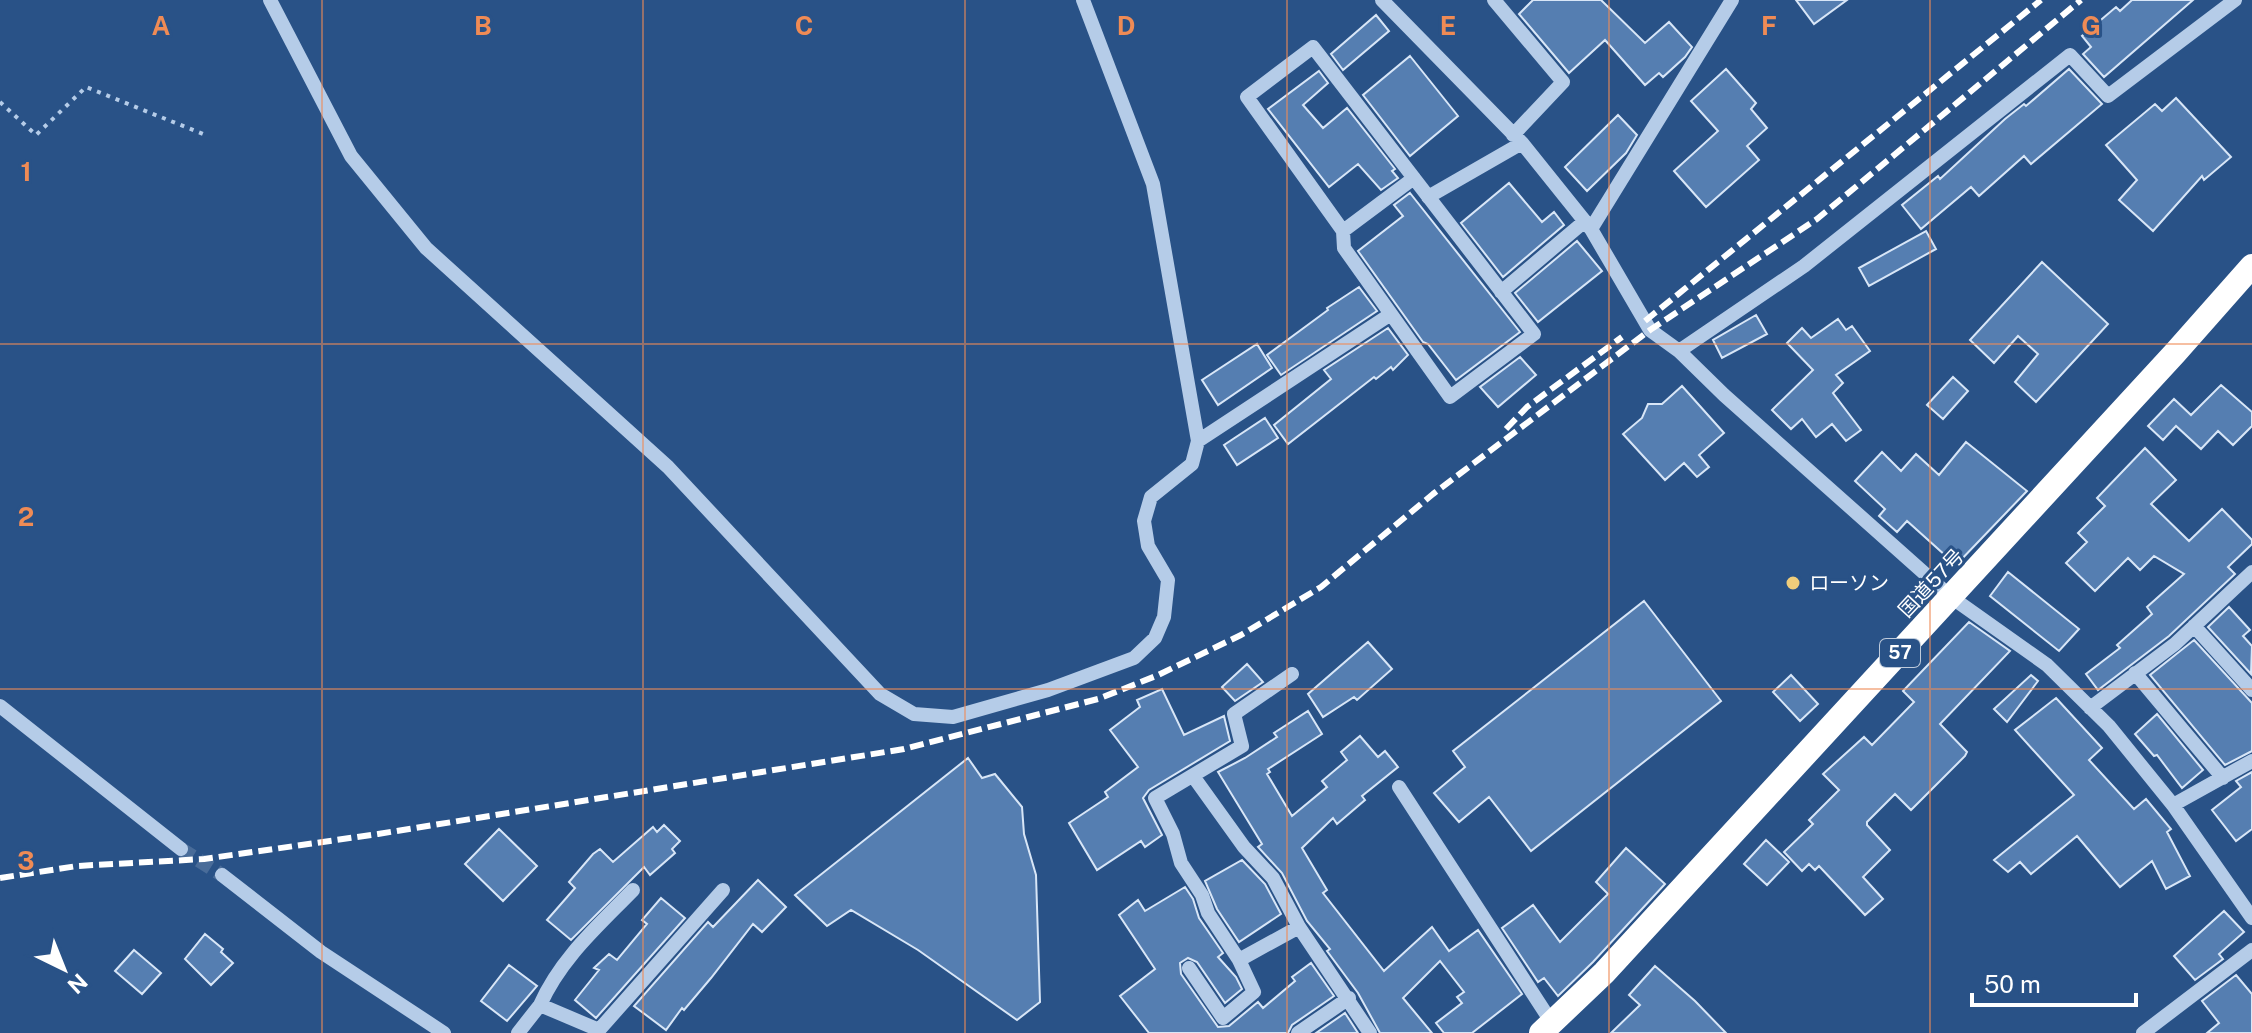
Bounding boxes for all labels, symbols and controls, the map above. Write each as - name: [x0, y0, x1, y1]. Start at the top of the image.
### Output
- text: A: [152, 10, 171, 41]
- text: B: [474, 10, 492, 41]
- text: C: [795, 10, 813, 41]
- text: D: [1117, 10, 1135, 41]
- text: E: [1440, 10, 1456, 41]
- text: F: [1761, 10, 1777, 41]
- text: G: [2081, 10, 2101, 41]
- text: 1: [20, 156, 32, 187]
- text: 2: [18, 501, 34, 532]
- street label: 国道57号: [1893, 544, 1969, 622]
- place label: ローソン: [1809, 571, 1889, 595]
- marker: ローソン: [1784, 574, 1802, 592]
- road number: 57: [1880, 639, 1920, 667]
- text: 3: [17, 845, 35, 876]
- north arrow: [24, 929, 104, 1009]
- scale bar: [1972, 957, 2136, 1007]
- text: N: [62, 968, 93, 999]
- text: 50 m: [1984, 970, 2041, 998]

